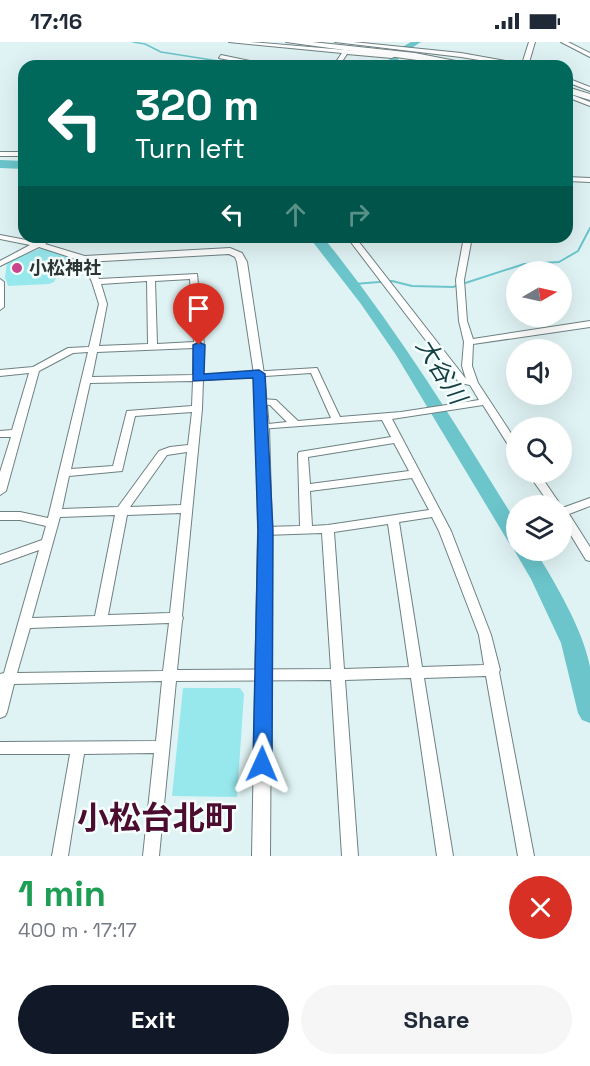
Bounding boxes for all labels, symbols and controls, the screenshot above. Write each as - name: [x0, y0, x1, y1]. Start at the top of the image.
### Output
- text: 17:16: [30, 7, 82, 35]
- text: 320 m: [135, 79, 259, 132]
- icon: left: [36, 84, 114, 162]
- text: Turn left: [135, 131, 245, 166]
- icon: left: [216, 198, 249, 231]
- icon: ahead: [279, 198, 312, 231]
- icon: right: [342, 198, 375, 231]
- place label: 小松神社: [29, 256, 101, 279]
- marker: 小松神社: [10, 261, 24, 275]
- north arrow: [506, 261, 572, 327]
- map controls: [506, 261, 572, 561]
- pin: [173, 283, 224, 345]
- icon: arrive: [182, 292, 215, 325]
- water label: 大谷川: [409, 332, 475, 412]
- button: sound: [506, 339, 572, 405]
- button: search: [506, 417, 572, 483]
- button: layers: [506, 495, 572, 561]
- position arrow: [230, 732, 294, 796]
- district label: 小松台北町: [77, 798, 237, 838]
- text: 1 min: [18, 871, 106, 917]
- button: close: [509, 876, 572, 939]
- text: 400 m · 17:17: [18, 917, 137, 943]
- button: Exit: [18, 985, 289, 1054]
- button: Share: [301, 985, 572, 1054]

